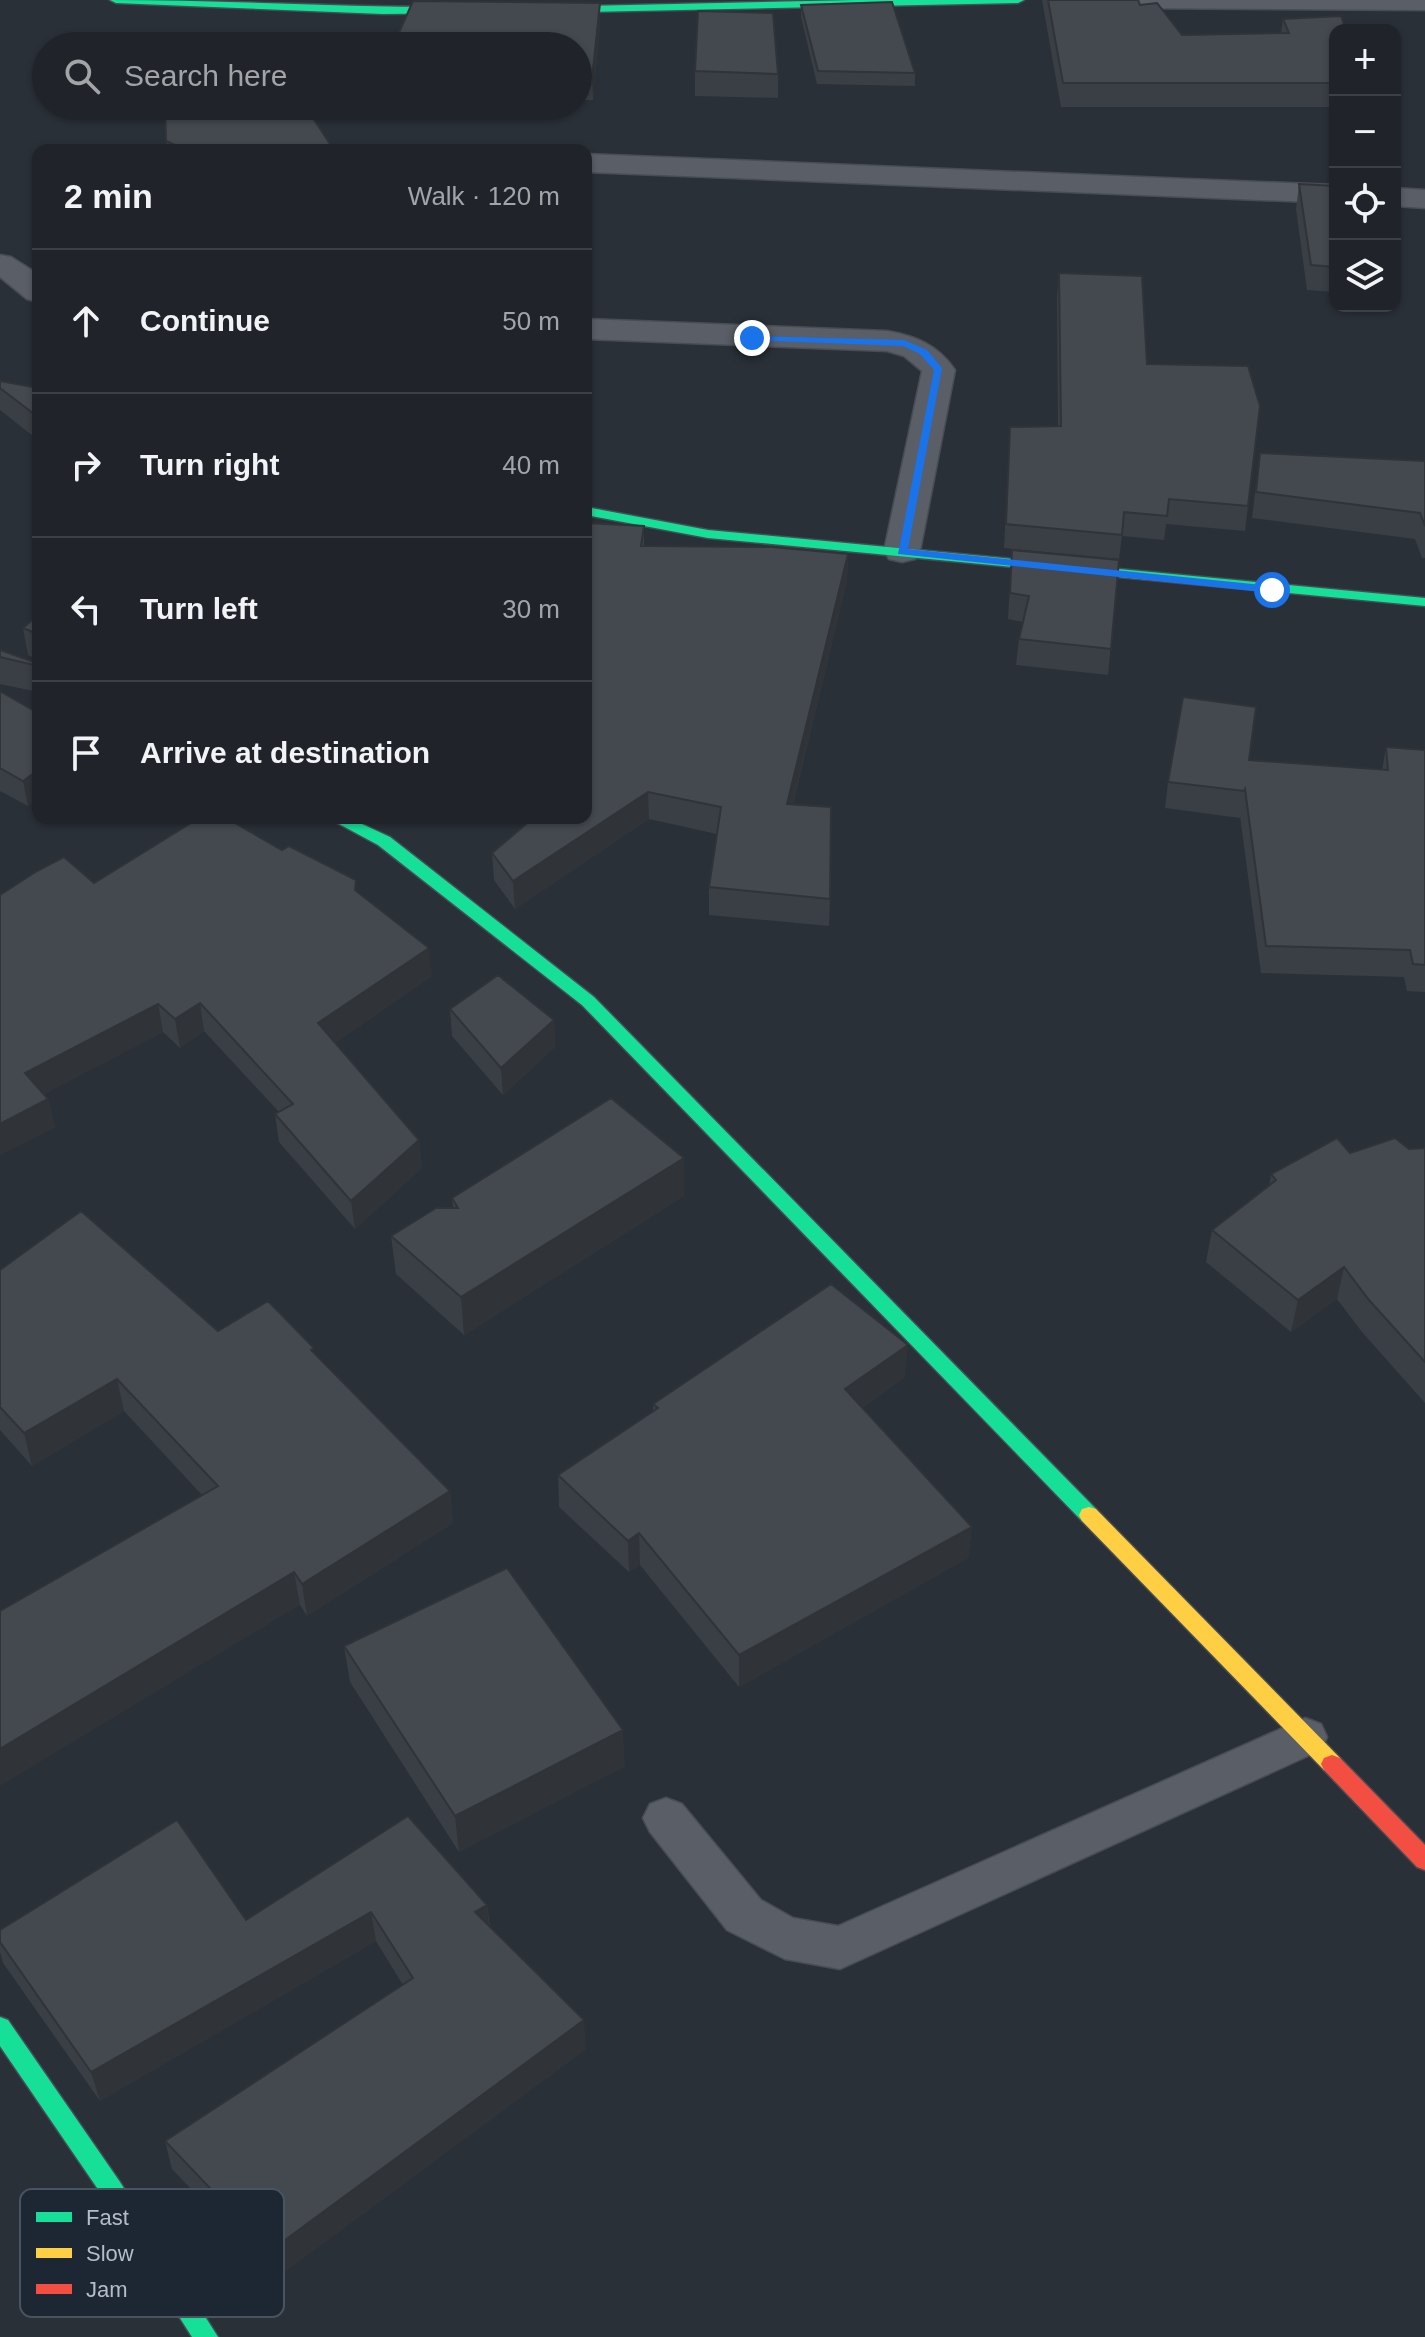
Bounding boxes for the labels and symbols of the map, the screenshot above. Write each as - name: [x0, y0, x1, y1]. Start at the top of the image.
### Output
- route end: [734, 320, 770, 356]
- route start: [1254, 572, 1290, 608]
- legend: [20, 2189, 284, 2317]
- text: Fast: [86, 2205, 129, 2230]
- text: Slow: [86, 2241, 134, 2266]
- text: Jam: [86, 2277, 128, 2302]

